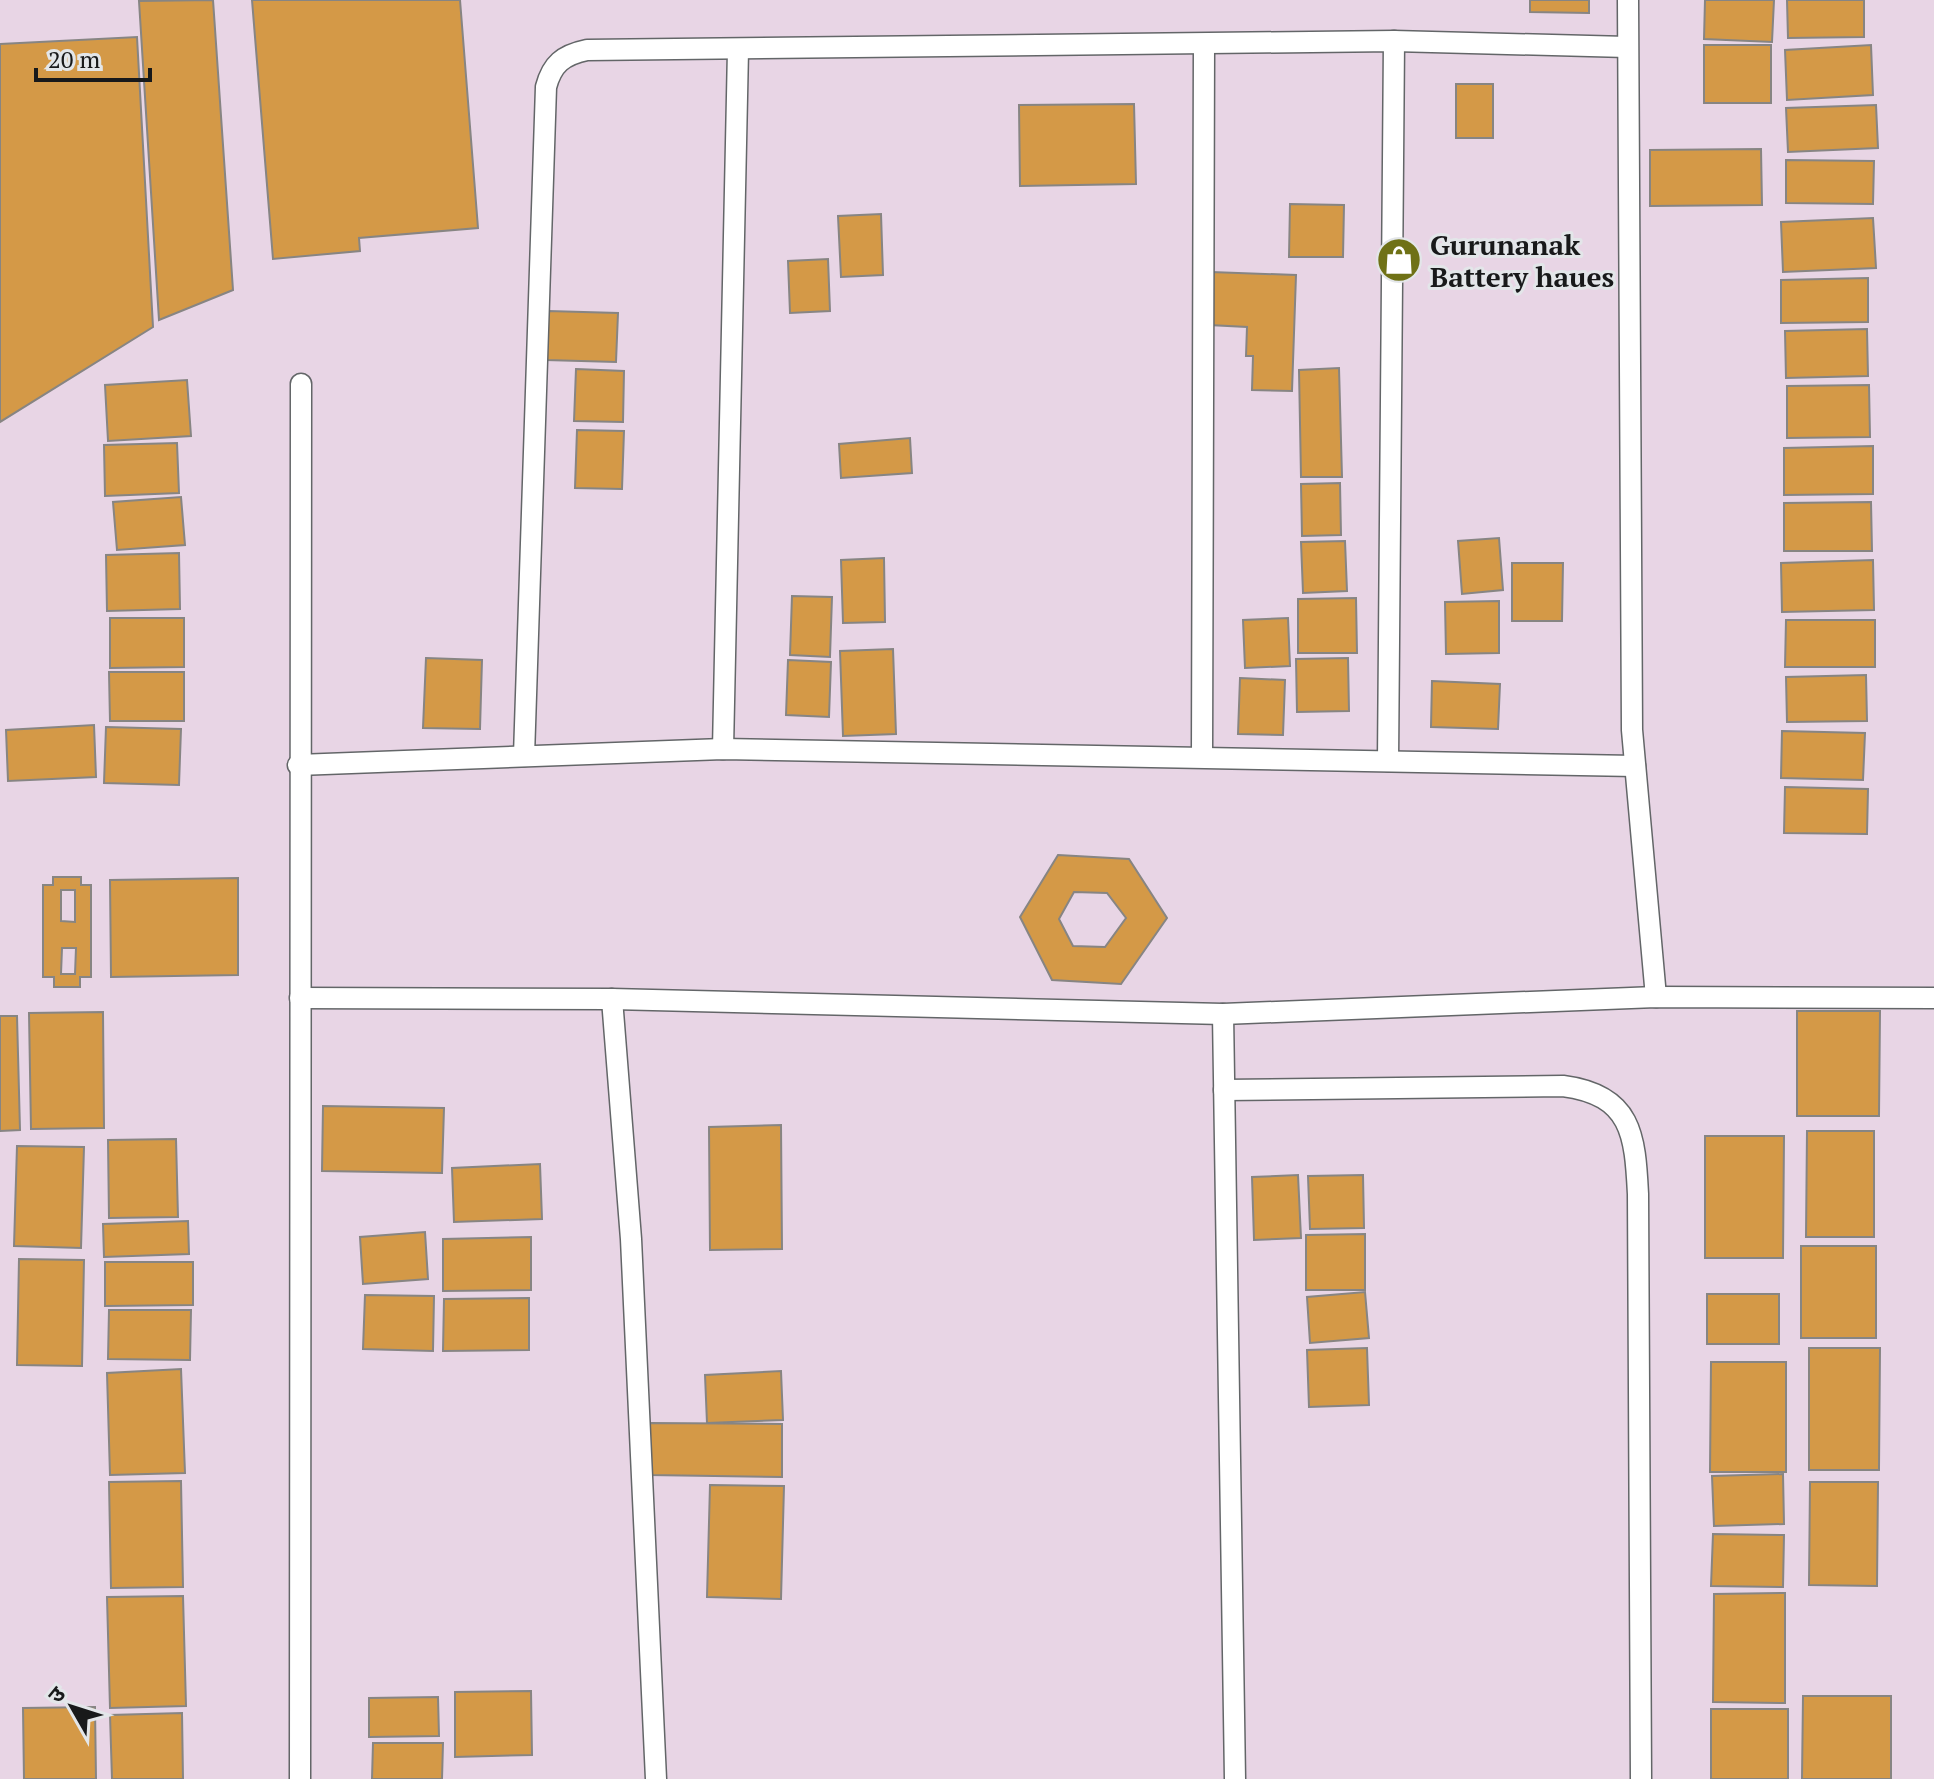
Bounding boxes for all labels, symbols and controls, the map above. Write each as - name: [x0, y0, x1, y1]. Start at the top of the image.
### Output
- scale bar: [36, 32, 150, 82]
- text: 20 m: [48, 43, 100, 75]
- place label: Gurunanak Battery haues: [1430, 226, 1614, 295]
- shop icon: Gurunanak Battery haues: [1375, 236, 1423, 284]
- north arrow: [32, 1667, 112, 1747]
- text: उ: [41, 1679, 72, 1708]

